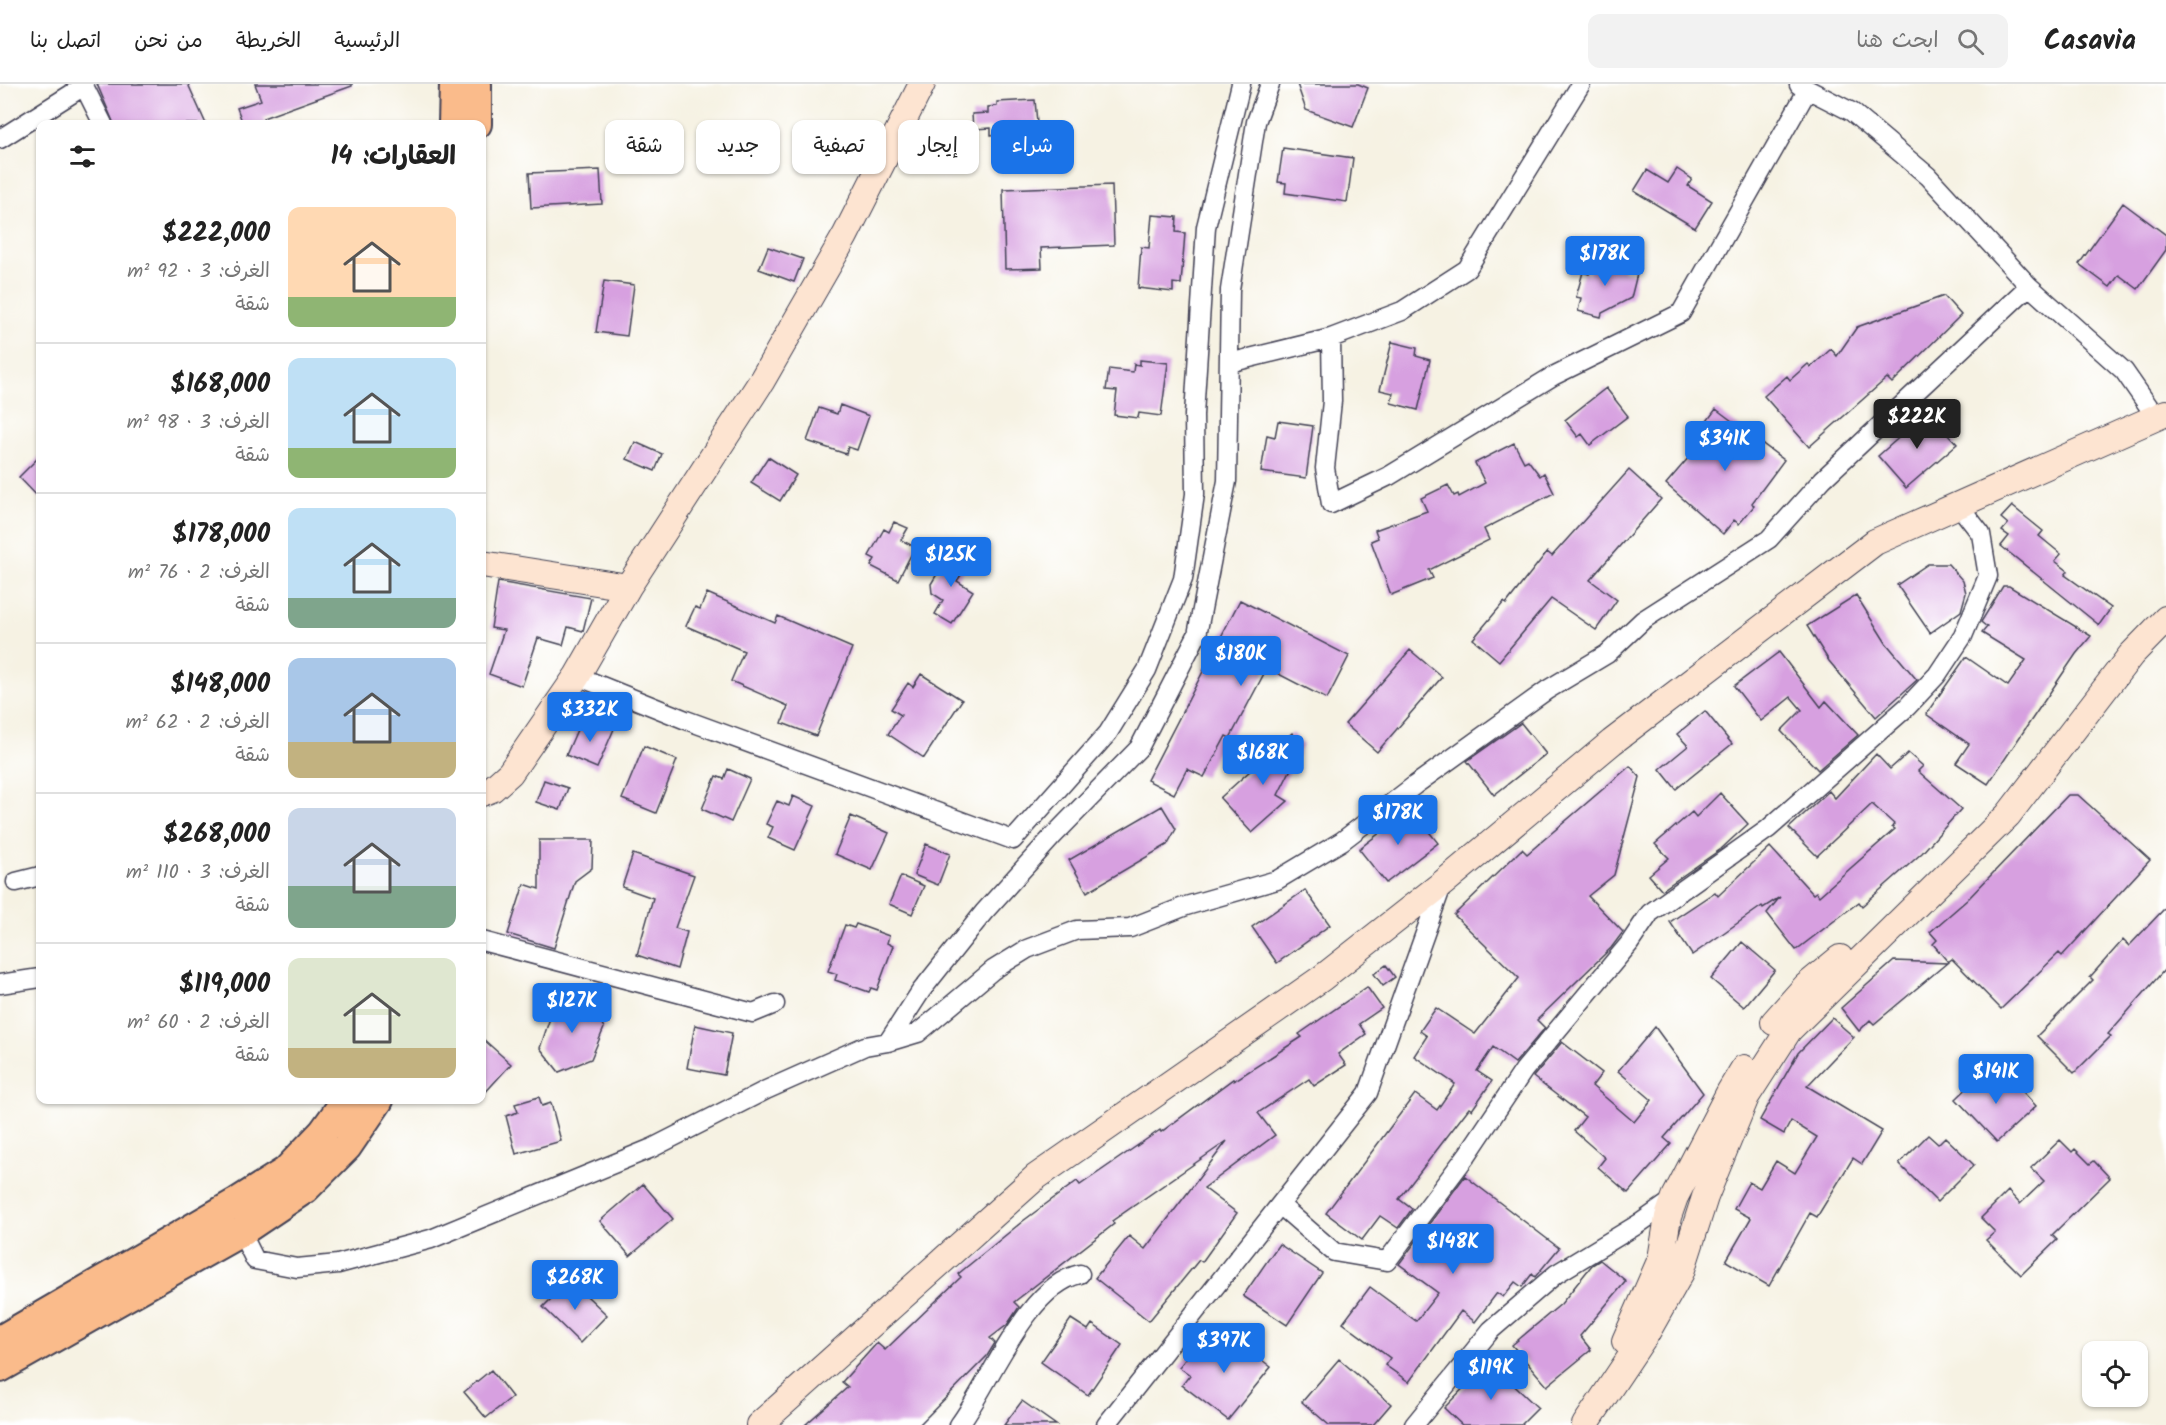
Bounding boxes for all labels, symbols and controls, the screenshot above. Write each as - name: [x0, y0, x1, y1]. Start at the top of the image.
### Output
- search box: [1588, 14, 2008, 68]
- text: Casavia: [2044, 19, 2136, 64]
- text: ابحث هنا: [1856, 24, 1939, 59]
- text: اتصل بنا: [30, 25, 101, 58]
- text: من نحن: [134, 25, 203, 58]
- text: الخريطة: [236, 25, 301, 58]
- text: الرئيسية: [334, 25, 400, 58]
- icon: search: [1954, 25, 1987, 58]
- chip: شقة: [605, 120, 684, 174]
- chip: جديد: [696, 120, 780, 174]
- chip: تصفية: [792, 120, 886, 174]
- chip: إيجار: [898, 120, 979, 174]
- chip: شراء: [991, 120, 1074, 174]
- text: العقارات: 14: [330, 136, 456, 178]
- icon: filters: [66, 140, 99, 173]
- text: $222,000: [162, 213, 270, 255]
- icon: home: [336, 231, 408, 303]
- pin: $178K: [1563, 236, 1647, 287]
- text: $178K: [1579, 239, 1631, 271]
- text: الغرف: 3 · 92 m²: [127, 256, 270, 288]
- text: شقة: [235, 289, 270, 321]
- text: $168,000: [170, 364, 270, 406]
- icon: home: [336, 382, 408, 454]
- pin: $222K: [1875, 399, 1959, 450]
- text: $222K: [1888, 402, 1946, 434]
- text: الغرف: 3 · 98 m²: [127, 407, 270, 439]
- pin: $341K: [1683, 421, 1767, 472]
- text: $341K: [1699, 424, 1751, 456]
- text: شقة: [235, 440, 270, 472]
- text: $178,000: [172, 514, 270, 556]
- icon: home: [336, 532, 408, 604]
- pin: $125K: [909, 537, 993, 588]
- text: $125K: [925, 540, 977, 572]
- text: الغرف: 2 · 76 m²: [128, 557, 270, 589]
- text: شقة: [235, 590, 270, 622]
- pin: $180K: [1199, 636, 1283, 687]
- text: $180K: [1215, 639, 1267, 671]
- text: $148,000: [170, 664, 270, 706]
- icon: home: [336, 682, 408, 754]
- pin: $332K: [548, 692, 632, 743]
- text: $332K: [561, 695, 619, 727]
- text: الغرف: 2 · 62 m²: [126, 707, 270, 739]
- pin: $168K: [1221, 735, 1305, 786]
- text: $168K: [1237, 738, 1289, 770]
- text: شقة: [235, 740, 270, 772]
- pin: $178K: [1356, 795, 1440, 846]
- text: $178K: [1372, 798, 1424, 830]
- text: $268,000: [163, 814, 270, 856]
- icon: home: [336, 832, 408, 904]
- text: الغرف: 3 · 110 m²: [126, 857, 270, 889]
- text: شقة: [235, 890, 270, 922]
- text: $119,000: [179, 964, 270, 1006]
- icon: home: [336, 982, 408, 1054]
- pin: $127K: [530, 983, 614, 1034]
- text: $127K: [546, 986, 598, 1018]
- text: الغرف: 2 · 60 m²: [127, 1007, 270, 1039]
- text: شقة: [235, 1040, 270, 1072]
- pin: $141K: [1954, 1054, 2038, 1105]
- text: $141K: [1973, 1057, 2019, 1089]
- pin: $148K: [1411, 1224, 1495, 1275]
- text: $148K: [1427, 1227, 1479, 1259]
- pin: $268K: [533, 1260, 617, 1311]
- text: $268K: [546, 1263, 604, 1295]
- pin: $397K: [1182, 1323, 1266, 1374]
- text: $397K: [1197, 1326, 1251, 1358]
- map controls: [2082, 1341, 2148, 1407]
- button: locate: [2082, 1341, 2148, 1407]
- pin: $119K: [1449, 1350, 1533, 1401]
- text: $119K: [1468, 1353, 1514, 1385]

